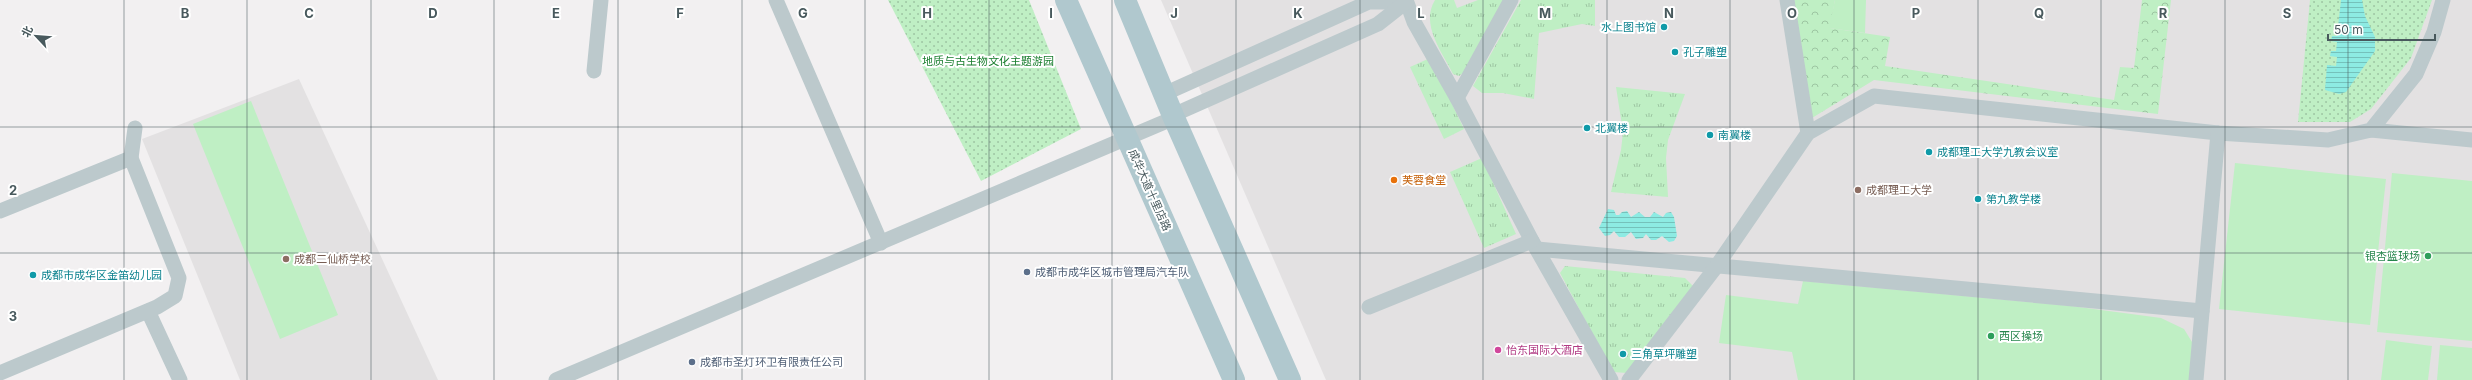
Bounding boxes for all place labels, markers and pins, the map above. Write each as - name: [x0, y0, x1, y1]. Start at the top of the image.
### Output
- place label: 水上图书馆: [1601, 20, 1656, 34]
- marker: 水上图书馆: [1659, 22, 1669, 32]
- place label: 孔子雕塑: [1683, 45, 1727, 59]
- marker: 孔子雕塑: [1670, 47, 1680, 57]
- place label: 北翼楼: [1595, 121, 1628, 135]
- marker: 北翼楼: [1582, 123, 1592, 133]
- place label: 南翼楼: [1718, 128, 1751, 142]
- marker: 南翼楼: [1705, 130, 1715, 140]
- place label: 成都理工大学九教会议室: [1937, 145, 2058, 159]
- marker: 成都理工大学九教会议室: [1924, 147, 1934, 157]
- place label: 芙蓉食堂: [1402, 173, 1446, 187]
- marker: 芙蓉食堂: [1389, 175, 1399, 185]
- place label: 成都理工大学: [1866, 183, 1932, 197]
- marker: 成都理工大学: [1853, 185, 1863, 195]
- place label: 第九教学楼: [1986, 192, 2041, 206]
- marker: 第九教学楼: [1973, 194, 1983, 204]
- place label: 银杏篮球场: [2365, 249, 2420, 263]
- marker: 银杏篮球场: [2423, 251, 2433, 261]
- place label: 成都二仙桥学校: [294, 252, 371, 266]
- marker: 成都二仙桥学校: [281, 254, 291, 264]
- place label: 成都市成华区城市管理局汽车队: [1035, 265, 1189, 279]
- marker: 成都市成华区城市管理局汽车队: [1022, 267, 1032, 277]
- place label: 成都市成华区金笛幼儿园: [41, 268, 162, 282]
- marker: 成都市成华区金笛幼儿园: [28, 270, 38, 280]
- place label: 西区操场: [1999, 329, 2043, 343]
- marker: 西区操场: [1986, 331, 1996, 341]
- place label: 怡东国际大酒店: [1506, 343, 1583, 357]
- marker: 怡东国际大酒店: [1493, 345, 1503, 355]
- place label: 三角草坪雕塑: [1631, 347, 1697, 361]
- marker: 三角草坪雕塑: [1618, 349, 1628, 359]
- place label: 成都市圣灯环卫有限责任公司: [700, 355, 843, 369]
- marker: 成都市圣灯环卫有限责任公司: [687, 357, 697, 367]

